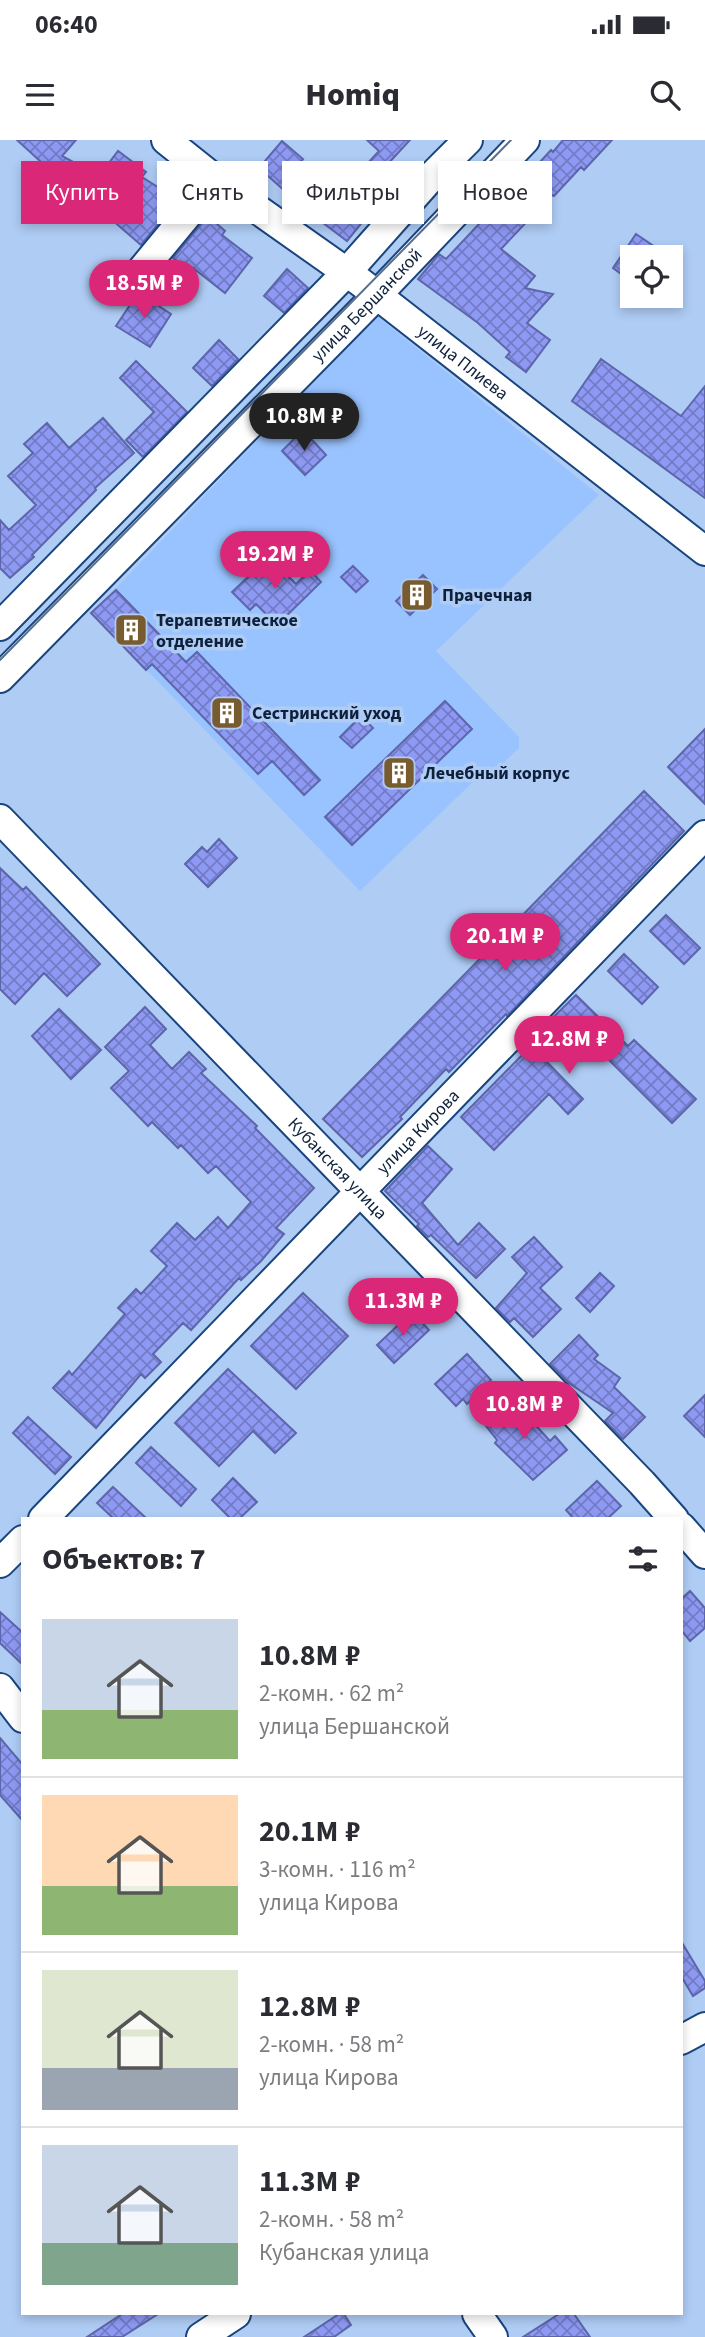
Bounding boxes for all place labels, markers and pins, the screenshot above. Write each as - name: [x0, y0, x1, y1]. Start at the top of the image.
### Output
- pin: 18.5M ₽: [79, 260, 209, 320]
- pin: 10.8M ₽: [239, 394, 369, 453]
- pin: 19.2M ₽: [210, 532, 340, 591]
- building icon: Прачечная: [398, 576, 436, 614]
- place label: Прачечная: [442, 583, 532, 608]
- place label: Терапевтическое отделение: [156, 608, 298, 654]
- building icon: Терапевтическое отделение: [112, 611, 150, 649]
- building icon: Сестринский уход: [208, 694, 246, 732]
- place label: Сестринский уход: [252, 701, 402, 726]
- building icon: Лечебный корпус: [380, 754, 418, 792]
- place label: Лечебный корпус: [423, 761, 571, 786]
- pin: 20.1M ₽: [440, 914, 570, 973]
- pin: 12.8M ₽: [504, 1016, 634, 1076]
- pin: 11.3M ₽: [338, 1278, 468, 1338]
- pin: 10.8M ₽: [459, 1382, 589, 1441]

